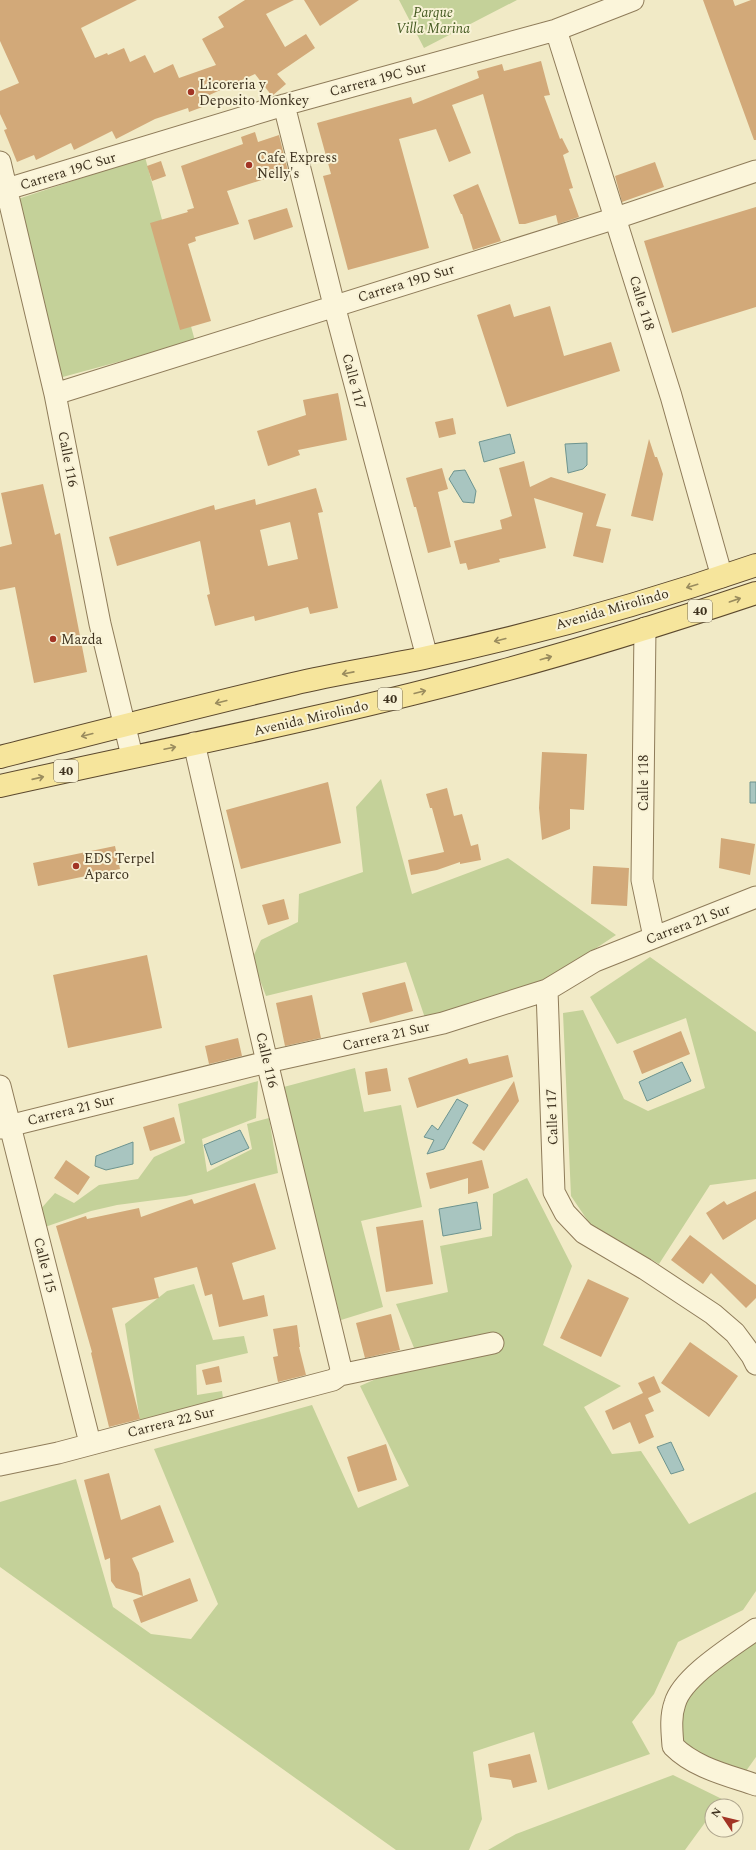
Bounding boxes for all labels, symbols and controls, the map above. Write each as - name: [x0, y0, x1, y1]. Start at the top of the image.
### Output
- park label: Parque Villa Marina: [396, 2, 470, 39]
- street label: Carrera 19C Sur: [327, 56, 429, 102]
- place label: Licoreria y Deposito Monkey: [199, 74, 310, 111]
- marker: Licoreria y Deposito Monkey: [186, 87, 196, 97]
- street label: Carrera 19C Sur: [17, 146, 119, 196]
- place label: Cafe Express Nelly's: [257, 147, 337, 184]
- marker: Cafe Express Nelly's: [244, 160, 254, 170]
- street label: Carrera 19D Sur: [355, 258, 457, 308]
- street label: Calle 118: [624, 273, 660, 333]
- street label: Calle 117: [337, 351, 371, 411]
- street label: Calle 116: [52, 429, 84, 489]
- street label: Avenida Mirolindo: [553, 583, 671, 635]
- one-way arrow: [686, 583, 699, 590]
- one-way arrow: [728, 596, 741, 603]
- road number: 40: [688, 600, 712, 622]
- place label: Mazda: [61, 629, 103, 650]
- marker: Mazda: [48, 634, 58, 644]
- one-way arrow: [494, 637, 507, 644]
- one-way arrow: [539, 654, 552, 661]
- one-way arrow: [342, 669, 355, 677]
- one-way arrow: [413, 687, 426, 695]
- road number: 40: [378, 688, 402, 710]
- street label: Avenida Mirolindo: [252, 695, 370, 741]
- one-way arrow: [215, 698, 228, 706]
- one-way arrow: [81, 732, 94, 739]
- one-way arrow: [163, 744, 176, 752]
- street label: Calle 118: [633, 755, 654, 811]
- road number: 40: [54, 760, 78, 782]
- one-way arrow: [31, 773, 44, 781]
- place label: EDS Terpel Aparco: [84, 848, 155, 885]
- marker: EDS Terpel Aparco: [71, 861, 81, 871]
- street label: Carrera 21 Sur: [643, 898, 734, 950]
- street label: Carrera 21 Sur: [340, 1016, 432, 1056]
- street label: Calle 116: [250, 1030, 284, 1090]
- street label: Calle 117: [541, 1088, 563, 1146]
- street label: Carrera 21 Sur: [25, 1089, 117, 1131]
- street label: Calle 115: [28, 1235, 62, 1295]
- street label: Carrera 22 Sur: [125, 1401, 217, 1443]
- north arrow: [704, 1798, 744, 1838]
- text: N: [707, 1804, 726, 1821]

